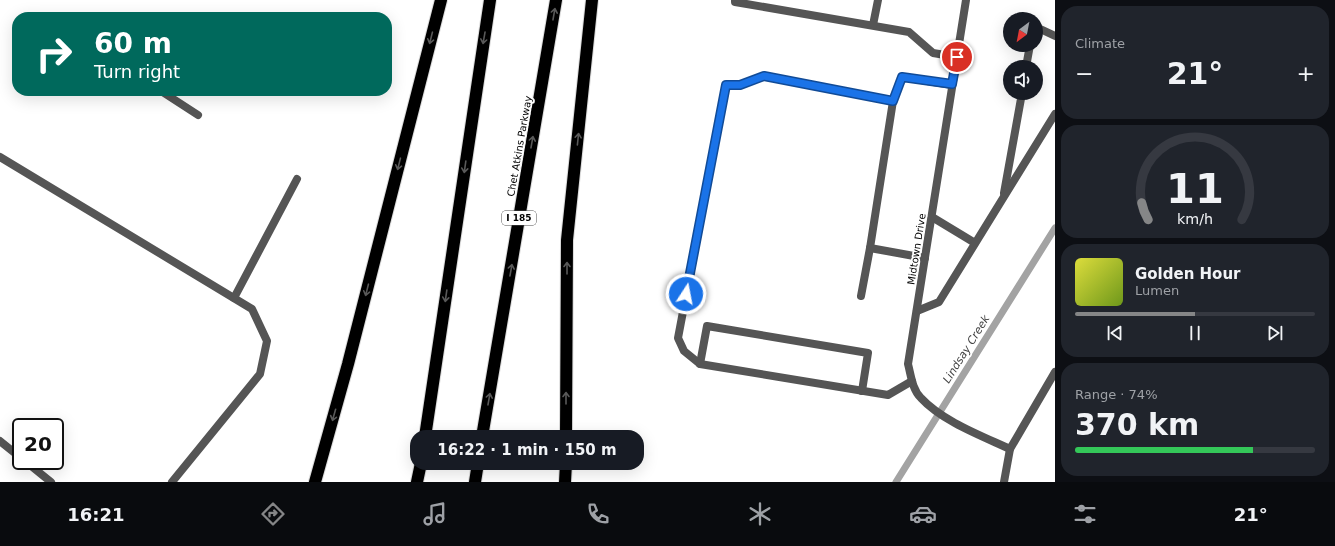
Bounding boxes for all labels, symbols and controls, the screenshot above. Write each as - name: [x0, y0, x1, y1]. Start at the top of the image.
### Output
- one-way arrow: [550, 8, 558, 21]
- north arrow: [1003, 12, 1043, 52]
- map controls: [1003, 12, 1043, 100]
- text: 60 m: [94, 27, 172, 60]
- icon: right: [28, 28, 80, 80]
- one-way arrow: [427, 31, 434, 44]
- one-way arrow: [480, 32, 488, 45]
- text: Climate: [1075, 36, 1125, 51]
- pin: [940, 40, 974, 74]
- icon: arrive: [946, 46, 968, 68]
- text: 21°: [1167, 56, 1223, 91]
- button: sound: [1003, 60, 1043, 100]
- text: Turn right: [94, 61, 180, 82]
- text: −: [1075, 61, 1093, 86]
- text: +: [1297, 61, 1315, 86]
- street label: Chet Atkins Parkway: [505, 95, 534, 197]
- one-way arrow: [574, 132, 581, 145]
- one-way arrow: [528, 136, 536, 149]
- one-way arrow: [395, 157, 402, 170]
- one-way arrow: [461, 160, 469, 173]
- text: 11: [1166, 163, 1224, 212]
- text: km/h: [1177, 210, 1213, 226]
- road number: I 185: [502, 211, 536, 225]
- street label: Midtown Drive: [905, 213, 928, 286]
- one-way arrow: [563, 262, 571, 275]
- one-way arrow: [507, 264, 515, 277]
- text: Golden Hour: [1135, 265, 1241, 283]
- position arrow: [665, 273, 707, 315]
- one-way arrow: [363, 283, 370, 296]
- text: Lumen: [1135, 283, 1179, 298]
- one-way arrow: [442, 289, 450, 302]
- water label: Lindsay Creek: [940, 312, 993, 386]
- icon: previous: [1104, 322, 1126, 344]
- icon: pause: [1184, 322, 1206, 344]
- icon: next: [1264, 322, 1286, 344]
- text: Range · 74%: [1075, 387, 1158, 402]
- one-way arrow: [485, 392, 493, 405]
- one-way arrow: [562, 392, 570, 405]
- text: 370 km: [1075, 407, 1199, 442]
- one-way arrow: [330, 409, 337, 422]
- speed limit sign: 20: [12, 418, 64, 470]
- text: 16:22 · 1 min · 150 m: [437, 441, 617, 459]
- icon: directions: [259, 500, 287, 528]
- icon: music: [421, 500, 449, 528]
- icon: phone: [584, 500, 612, 528]
- icon: climate: [746, 500, 774, 528]
- icon: car: [909, 500, 937, 528]
- icon: filters: [1071, 500, 1099, 528]
- text: 16:21: [67, 504, 125, 525]
- text: 21°: [1234, 504, 1268, 525]

